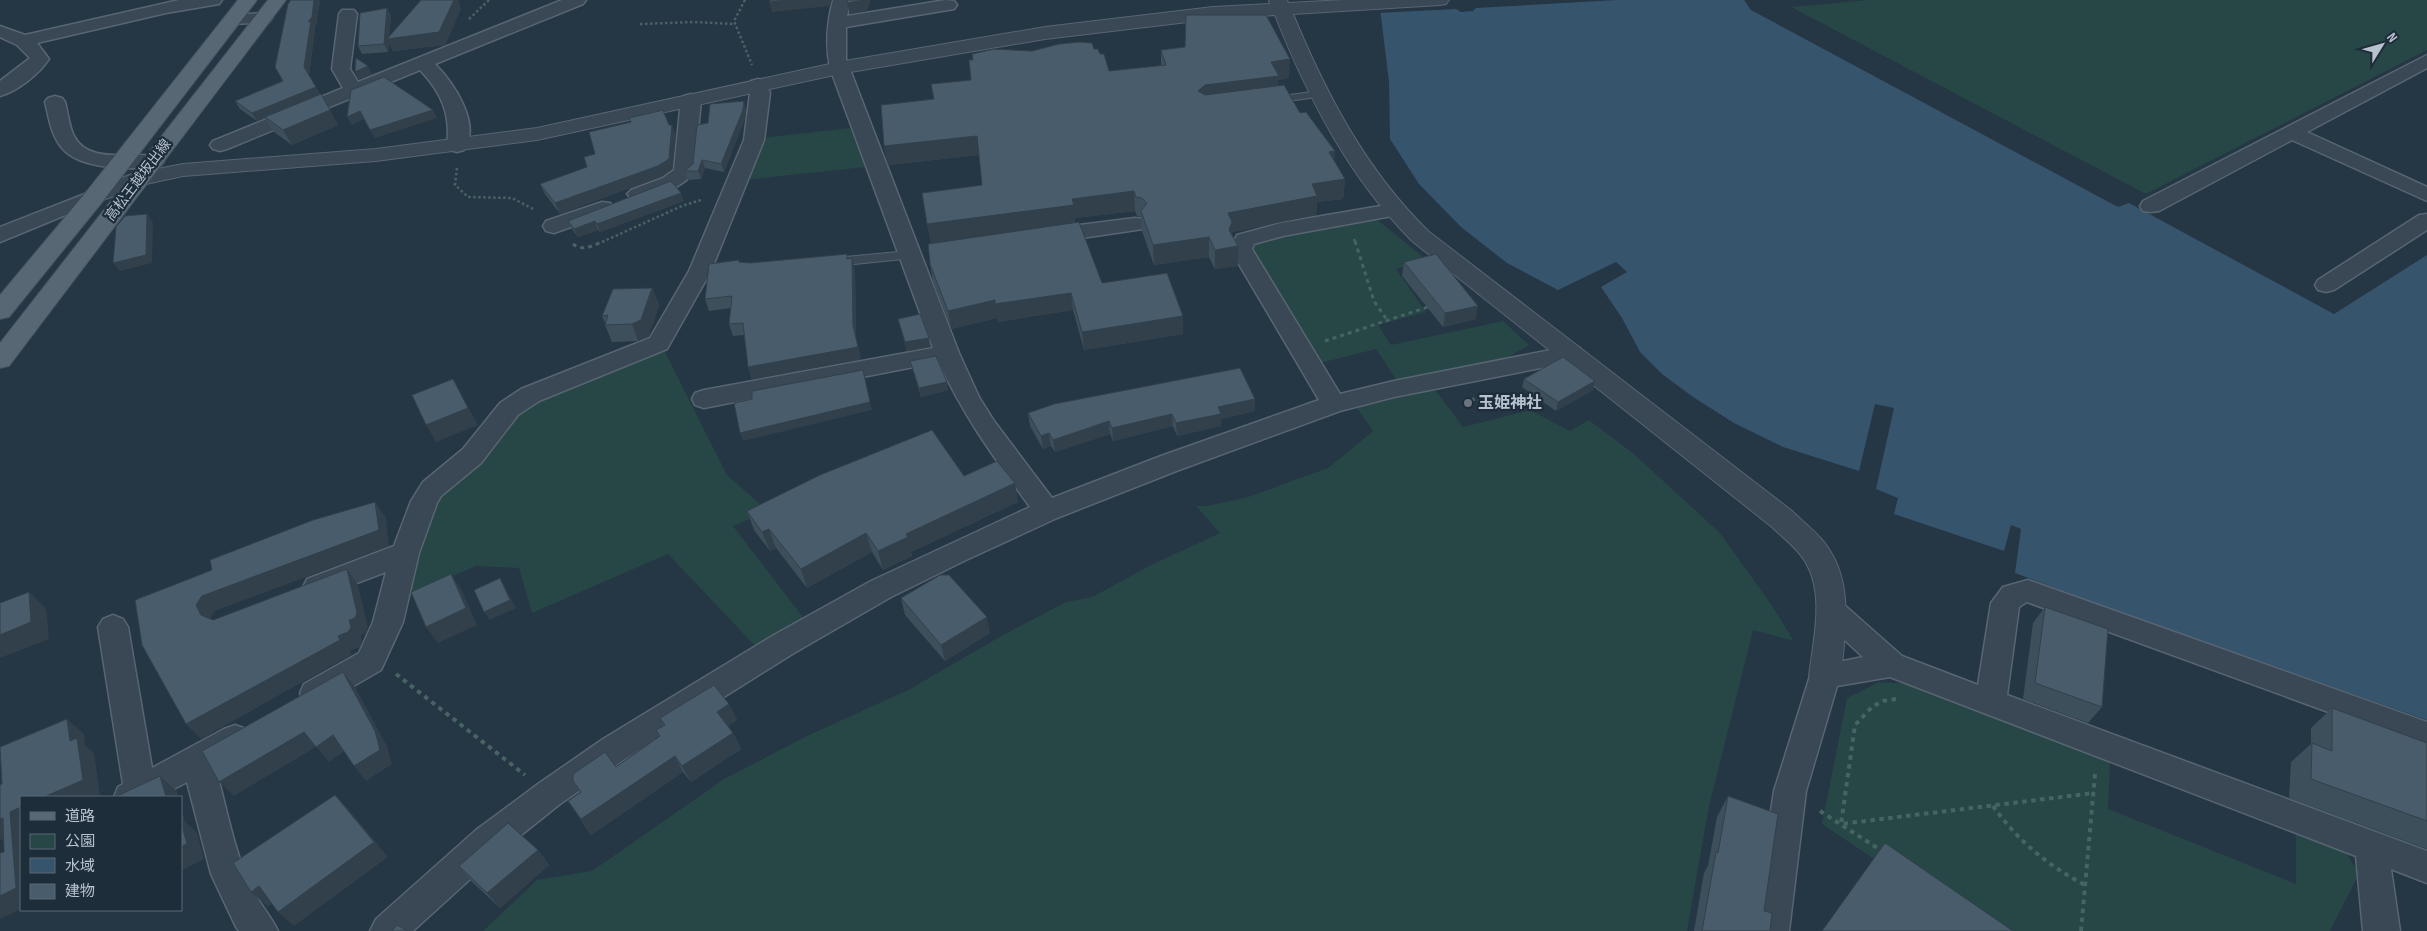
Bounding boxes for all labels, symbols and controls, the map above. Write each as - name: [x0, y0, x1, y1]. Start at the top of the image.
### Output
- north arrow: [2357, 20, 2407, 70]
- text: N: [2383, 29, 2401, 46]
- street label: 高松王越坂出線: [102, 136, 174, 224]
- place label: 玉姫神社: [1478, 393, 1542, 413]
- marker: 玉姫神社: [1462, 397, 1474, 409]
- legend: [20, 796, 182, 911]
- text: 道路: [65, 807, 95, 826]
- text: 公園: [65, 832, 95, 851]
- text: 水域: [65, 857, 95, 876]
- text: 建物: [65, 882, 95, 901]

